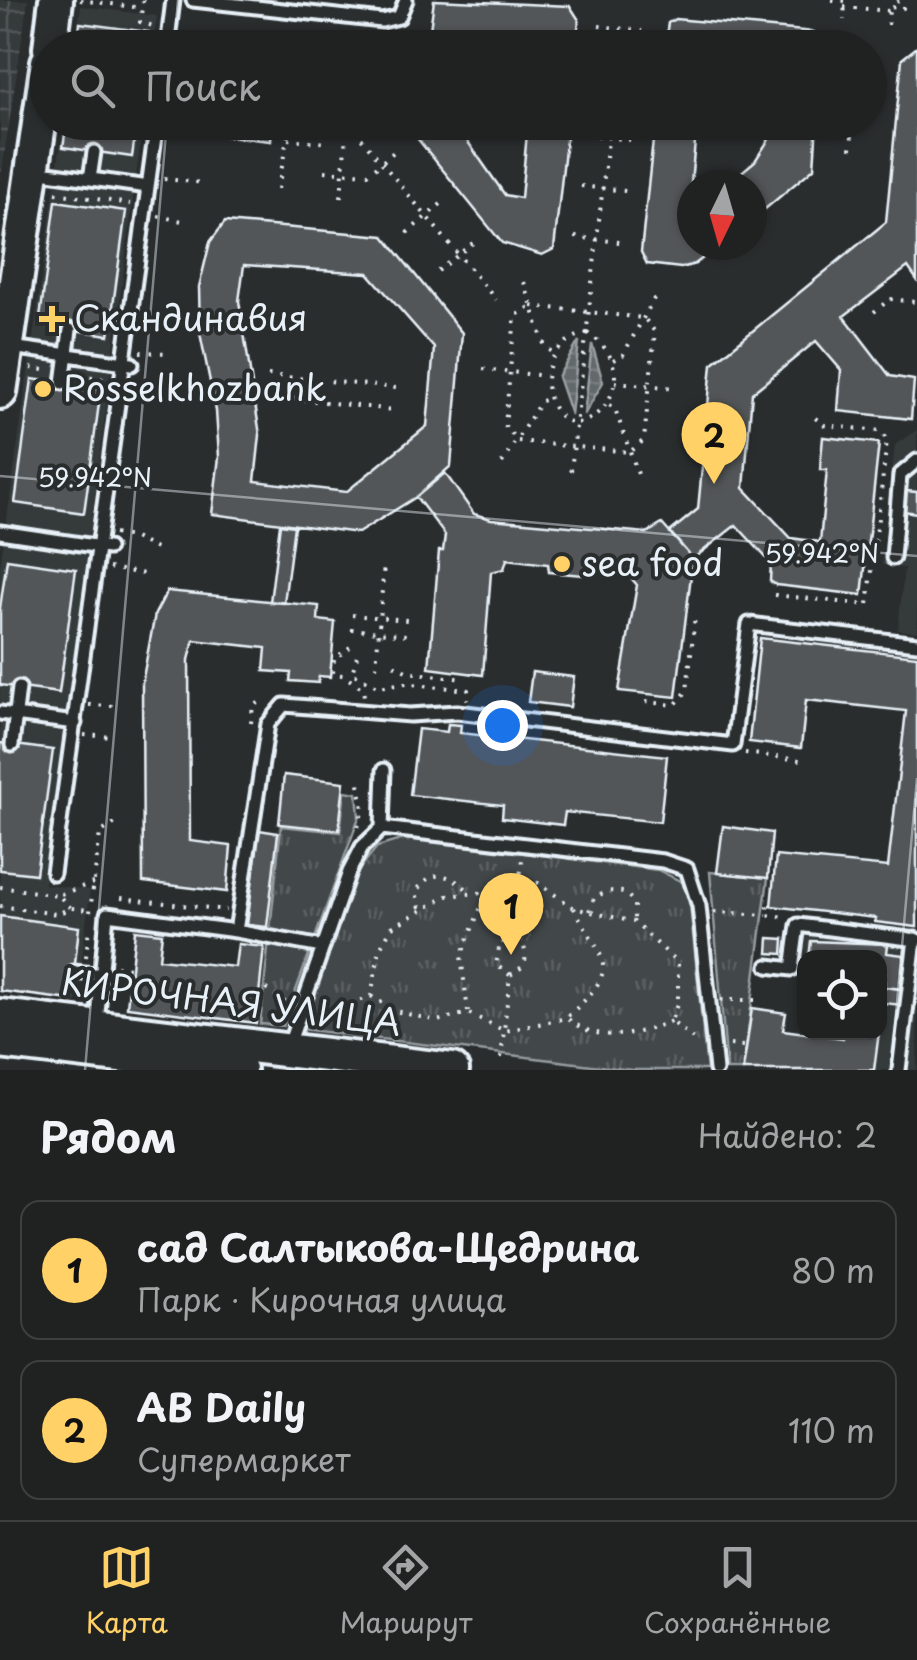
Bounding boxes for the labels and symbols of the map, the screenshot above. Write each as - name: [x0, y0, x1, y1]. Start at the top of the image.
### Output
- north arrow: [677, 170, 767, 260]
- place label: Скандинавия: [74, 290, 307, 343]
- marker: Скандинавия: [39, 306, 65, 332]
- place label: Rosselkhozbank: [63, 360, 327, 413]
- marker: Rosselkhozbank: [32, 378, 54, 400]
- pin: 2: [682, 402, 746, 484]
- text: 59.942°N: [38, 458, 152, 496]
- text: 59.942°N: [765, 534, 879, 572]
- place label: sea food: [582, 535, 723, 588]
- marker: sea food: [551, 553, 573, 575]
- your location: [477, 700, 528, 751]
- pin: 1: [478, 872, 544, 955]
- street label: КИРОЧНАЯ УЛИЦА: [58, 953, 404, 1048]

